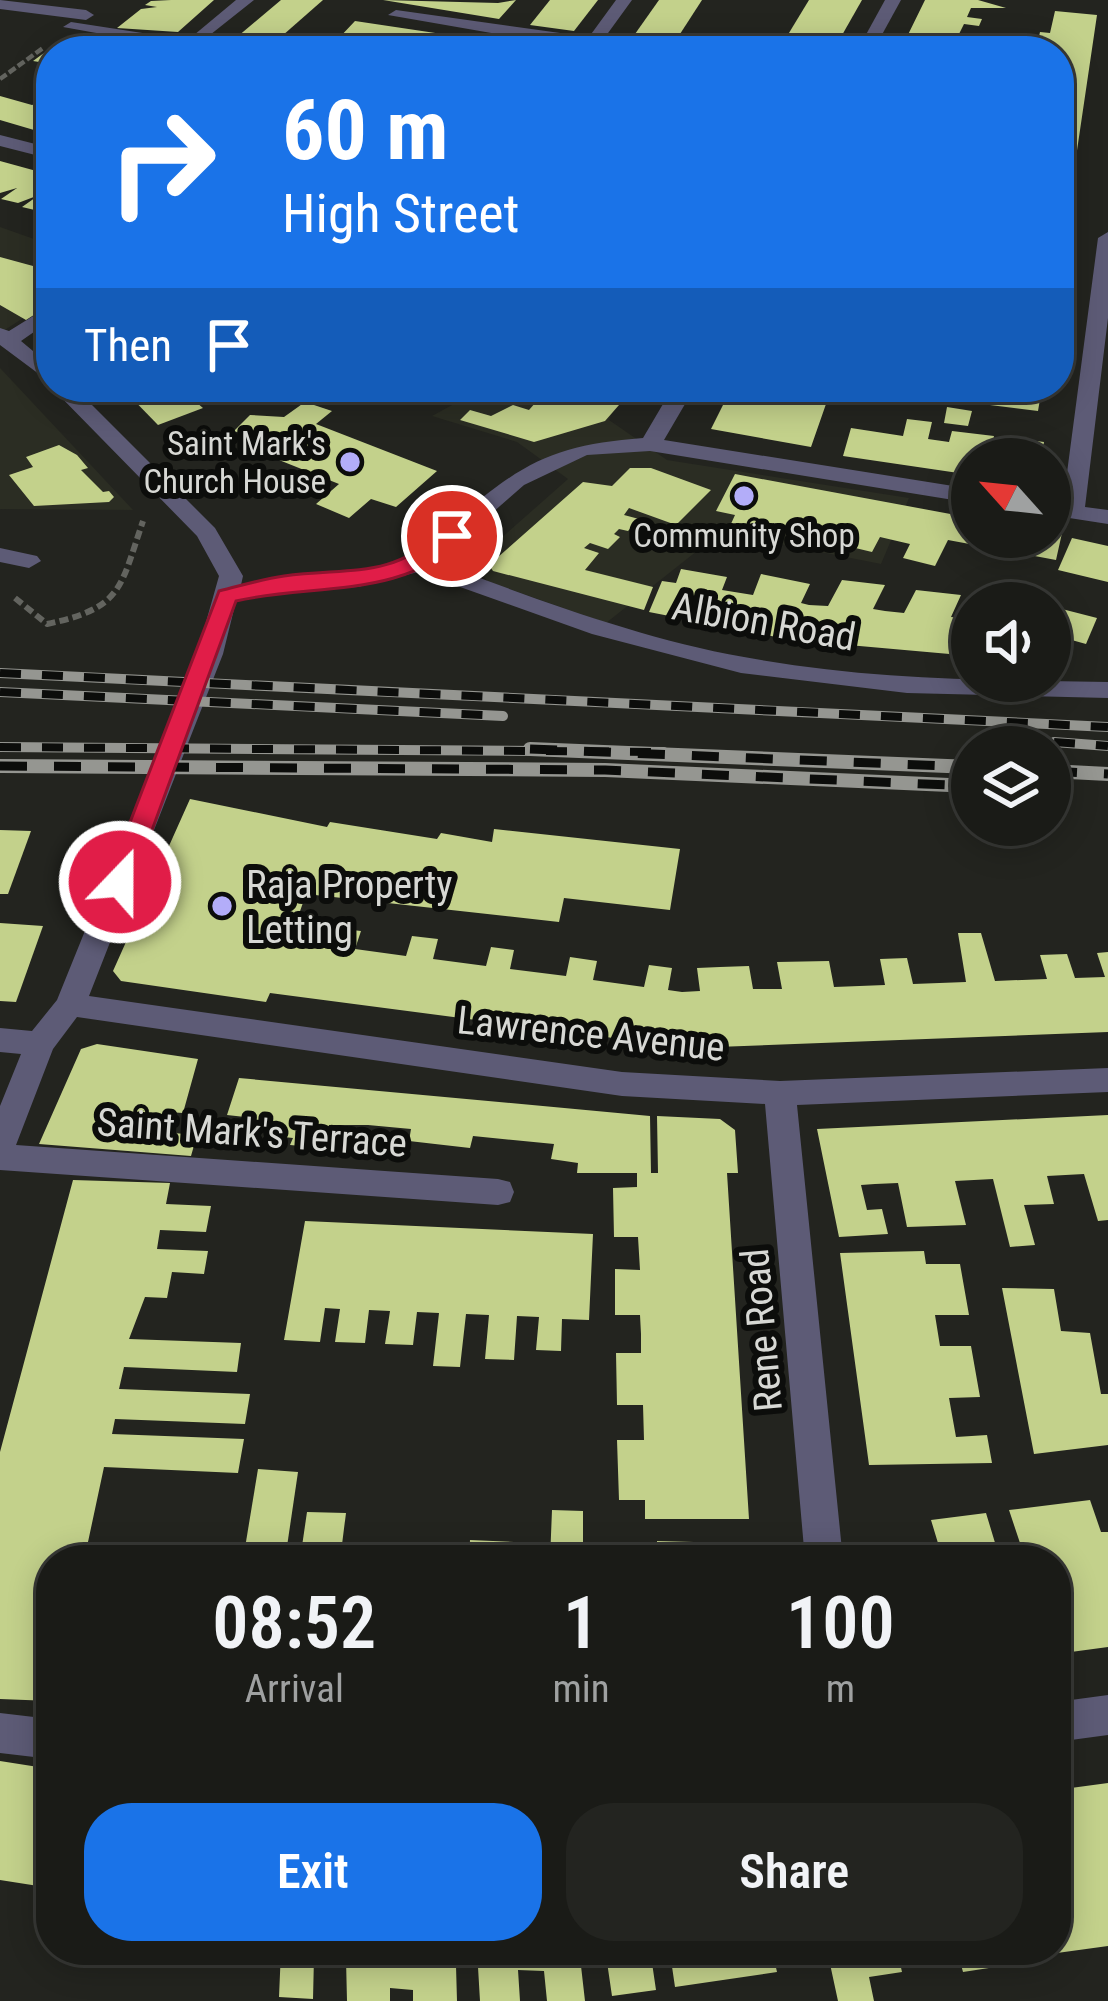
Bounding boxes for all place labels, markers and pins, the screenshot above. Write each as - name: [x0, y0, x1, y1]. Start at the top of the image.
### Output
- place label: Saint Mark's Church House: [143, 424, 326, 501]
- marker: Saint Mark's Church House: [337, 449, 363, 475]
- marker: Community Shop: [731, 483, 757, 509]
- pin: [401, 485, 503, 587]
- place label: Community Shop: [633, 516, 855, 555]
- place label: Raja Property Letting: [246, 862, 453, 953]
- marker: Raja Property Letting: [209, 893, 235, 919]

